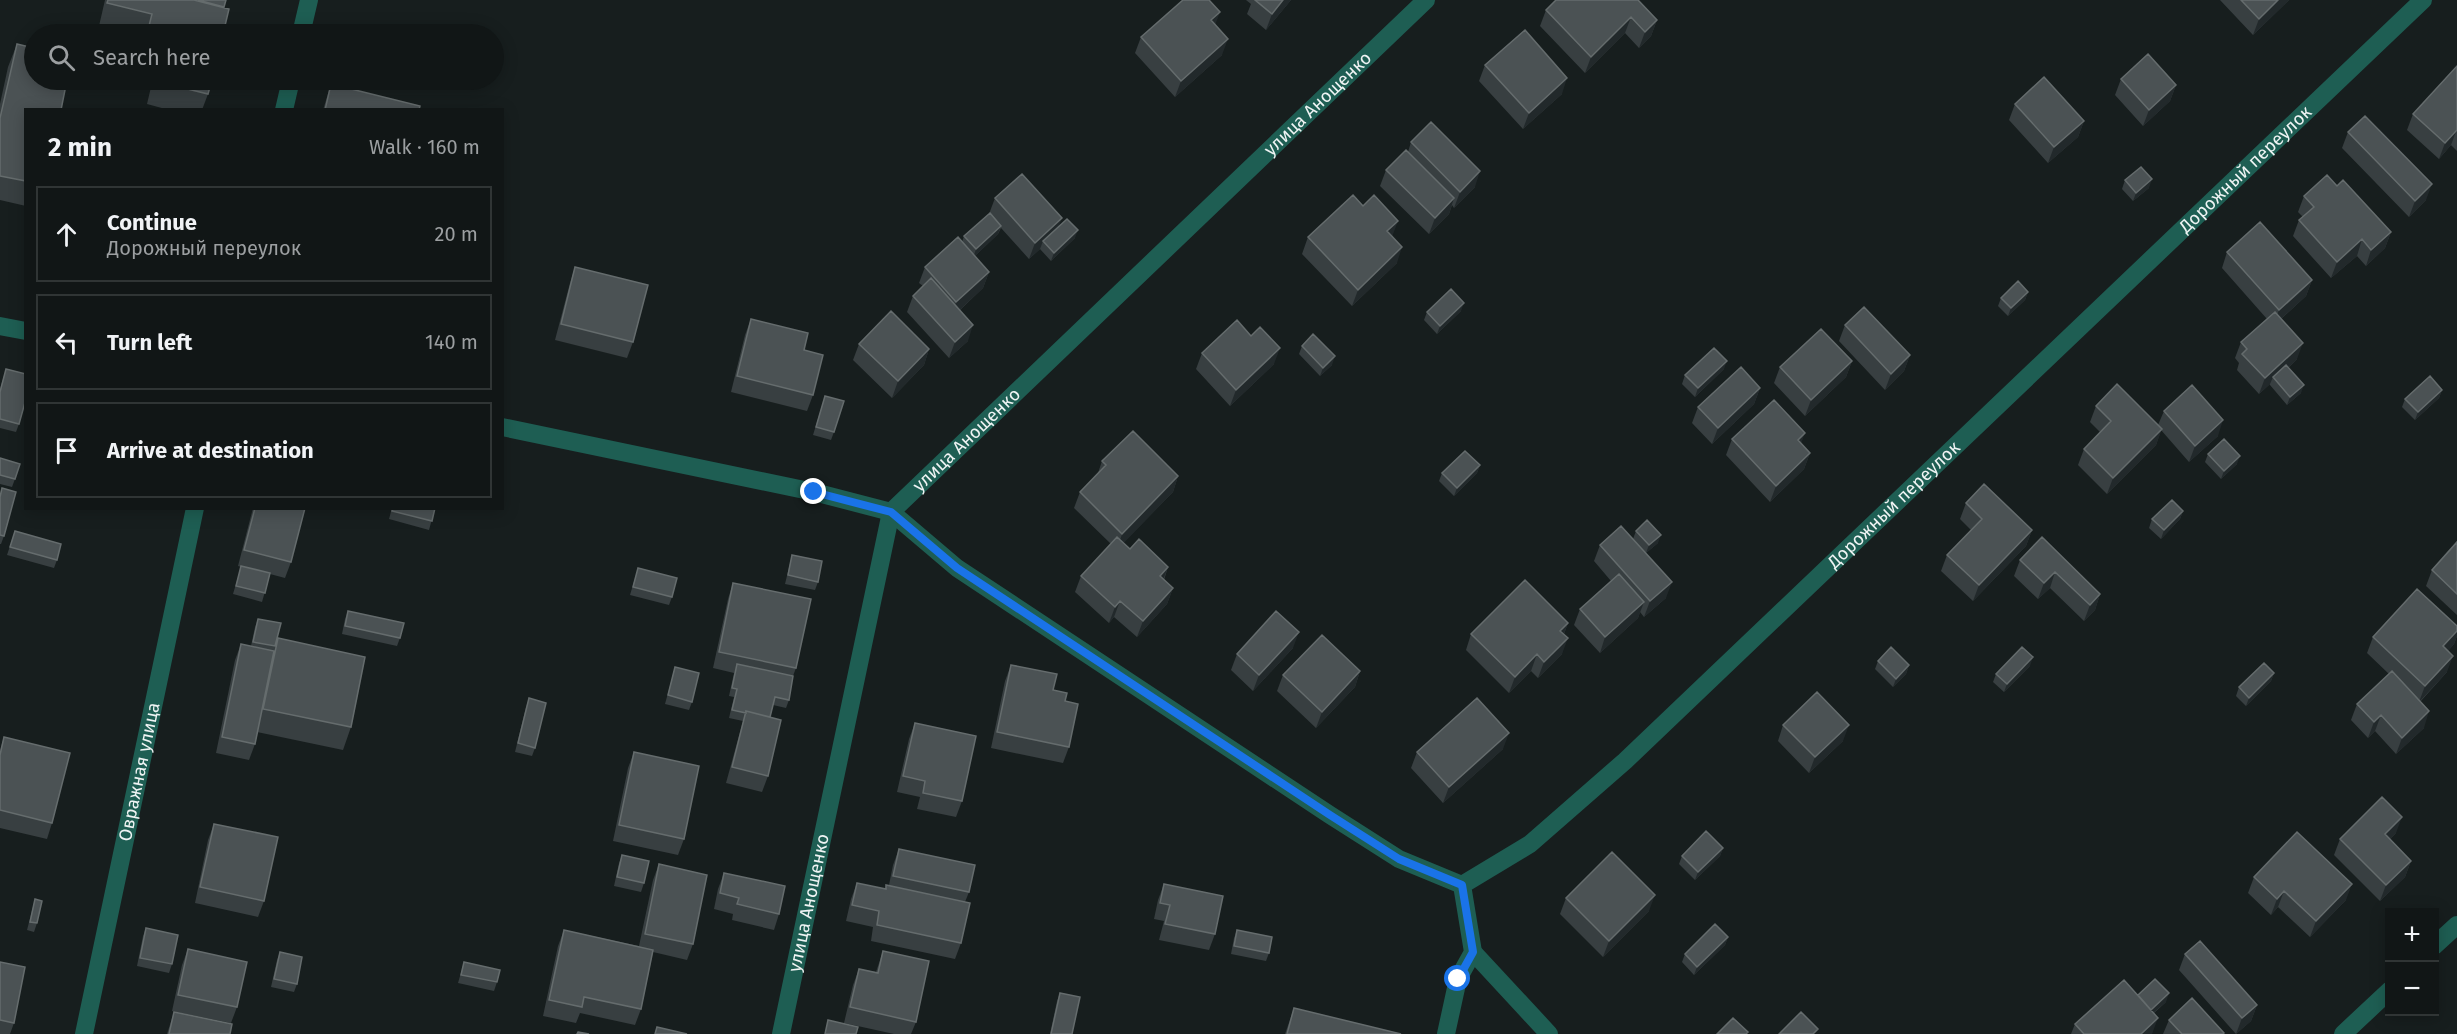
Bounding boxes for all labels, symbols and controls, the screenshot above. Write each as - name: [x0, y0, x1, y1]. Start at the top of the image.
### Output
- search box: [24, 24, 504, 90]
- icon: search: [45, 41, 78, 74]
- text: Search here: [93, 44, 211, 71]
- street label: улица Анощенко: [1259, 47, 1376, 160]
- street label: Дорожный переулок: [2174, 101, 2317, 238]
- text: 2 min: [48, 132, 112, 163]
- text: Walk · 160 m: [369, 135, 480, 159]
- text: Continue: [107, 209, 197, 236]
- icon: ahead: [50, 218, 83, 251]
- text: 20 m: [435, 222, 478, 246]
- text: Дорожный переулок: [107, 236, 301, 260]
- icon: left: [50, 326, 83, 359]
- text: Turn left: [107, 329, 192, 356]
- text: 140 m: [425, 330, 478, 354]
- street label: улица Анощенко: [908, 383, 1025, 496]
- icon: arrive: [50, 434, 83, 467]
- street label: Дорожный переулок: [1822, 436, 1965, 574]
- text: Arrive at destination: [107, 437, 314, 464]
- route end: [800, 478, 826, 504]
- street label: Овражная улица: [114, 700, 165, 843]
- street label: улица Анощенко: [783, 832, 834, 974]
- map controls: [2385, 908, 2439, 1016]
- button: +: [2385, 908, 2439, 962]
- button: −: [2385, 962, 2439, 1016]
- route start: [1444, 965, 1470, 991]

